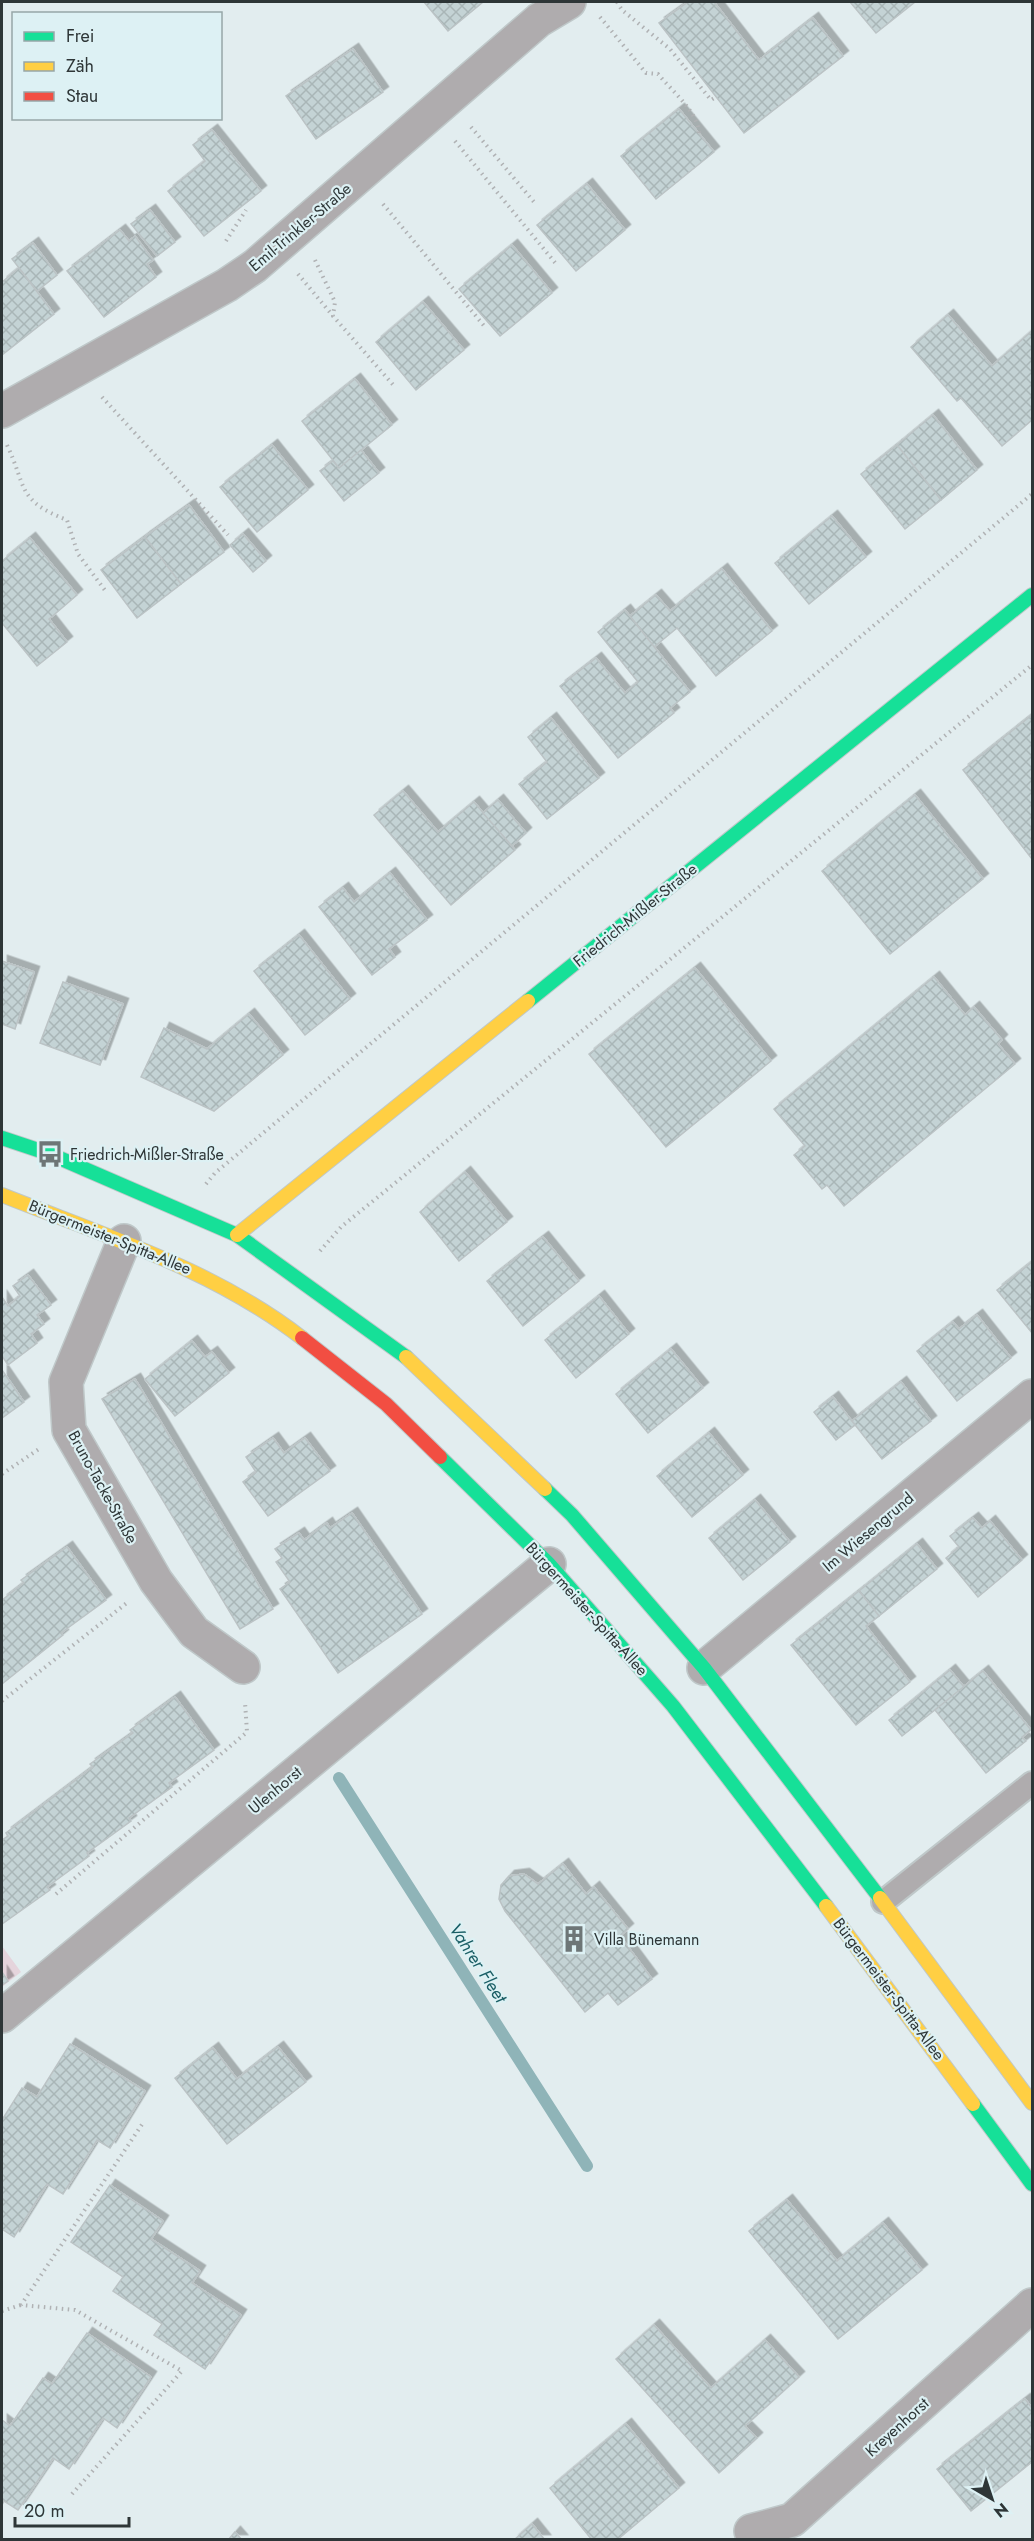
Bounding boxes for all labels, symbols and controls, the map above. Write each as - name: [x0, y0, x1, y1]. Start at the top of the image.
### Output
- legend: [12, 12, 222, 120]
- text: Frei: [66, 23, 95, 49]
- text: Zäh: [66, 53, 94, 79]
- text: Stau: [66, 83, 98, 109]
- street label: Emil-Trinkler-Straße: [244, 177, 356, 277]
- street label: Friedrich-Mißler-Straße: [568, 858, 702, 972]
- bus stop icon: Friedrich-Mißler-Straße: [35, 1139, 65, 1169]
- place label: Friedrich-Mißler-Straße: [70, 1143, 224, 1166]
- street label: Bürgermeister-Spitta-Allee: [26, 1194, 194, 1280]
- street label: Bruno-Tacke-Straße: [62, 1426, 144, 1548]
- street label: Im Wiesengrund: [817, 1487, 919, 1577]
- street label: Bürgermeister-Spitta-Allee: [521, 1537, 653, 1681]
- street label: Ulenhorst: [243, 1761, 307, 1819]
- street label: Bürgermeister-Spitta-Allee: [828, 1913, 950, 2065]
- water label: Vahrer Fleet: [443, 1918, 514, 2009]
- building icon: Villa Bünemann: [559, 1924, 589, 1954]
- place label: Villa Bünemann: [594, 1928, 700, 1951]
- street label: Kreyenhorst: [860, 2392, 934, 2462]
- north arrow: [962, 2469, 1022, 2529]
- scale bar: [15, 2490, 129, 2528]
- text: N: [989, 2497, 1013, 2523]
- text: 20 m: [24, 2498, 64, 2524]

